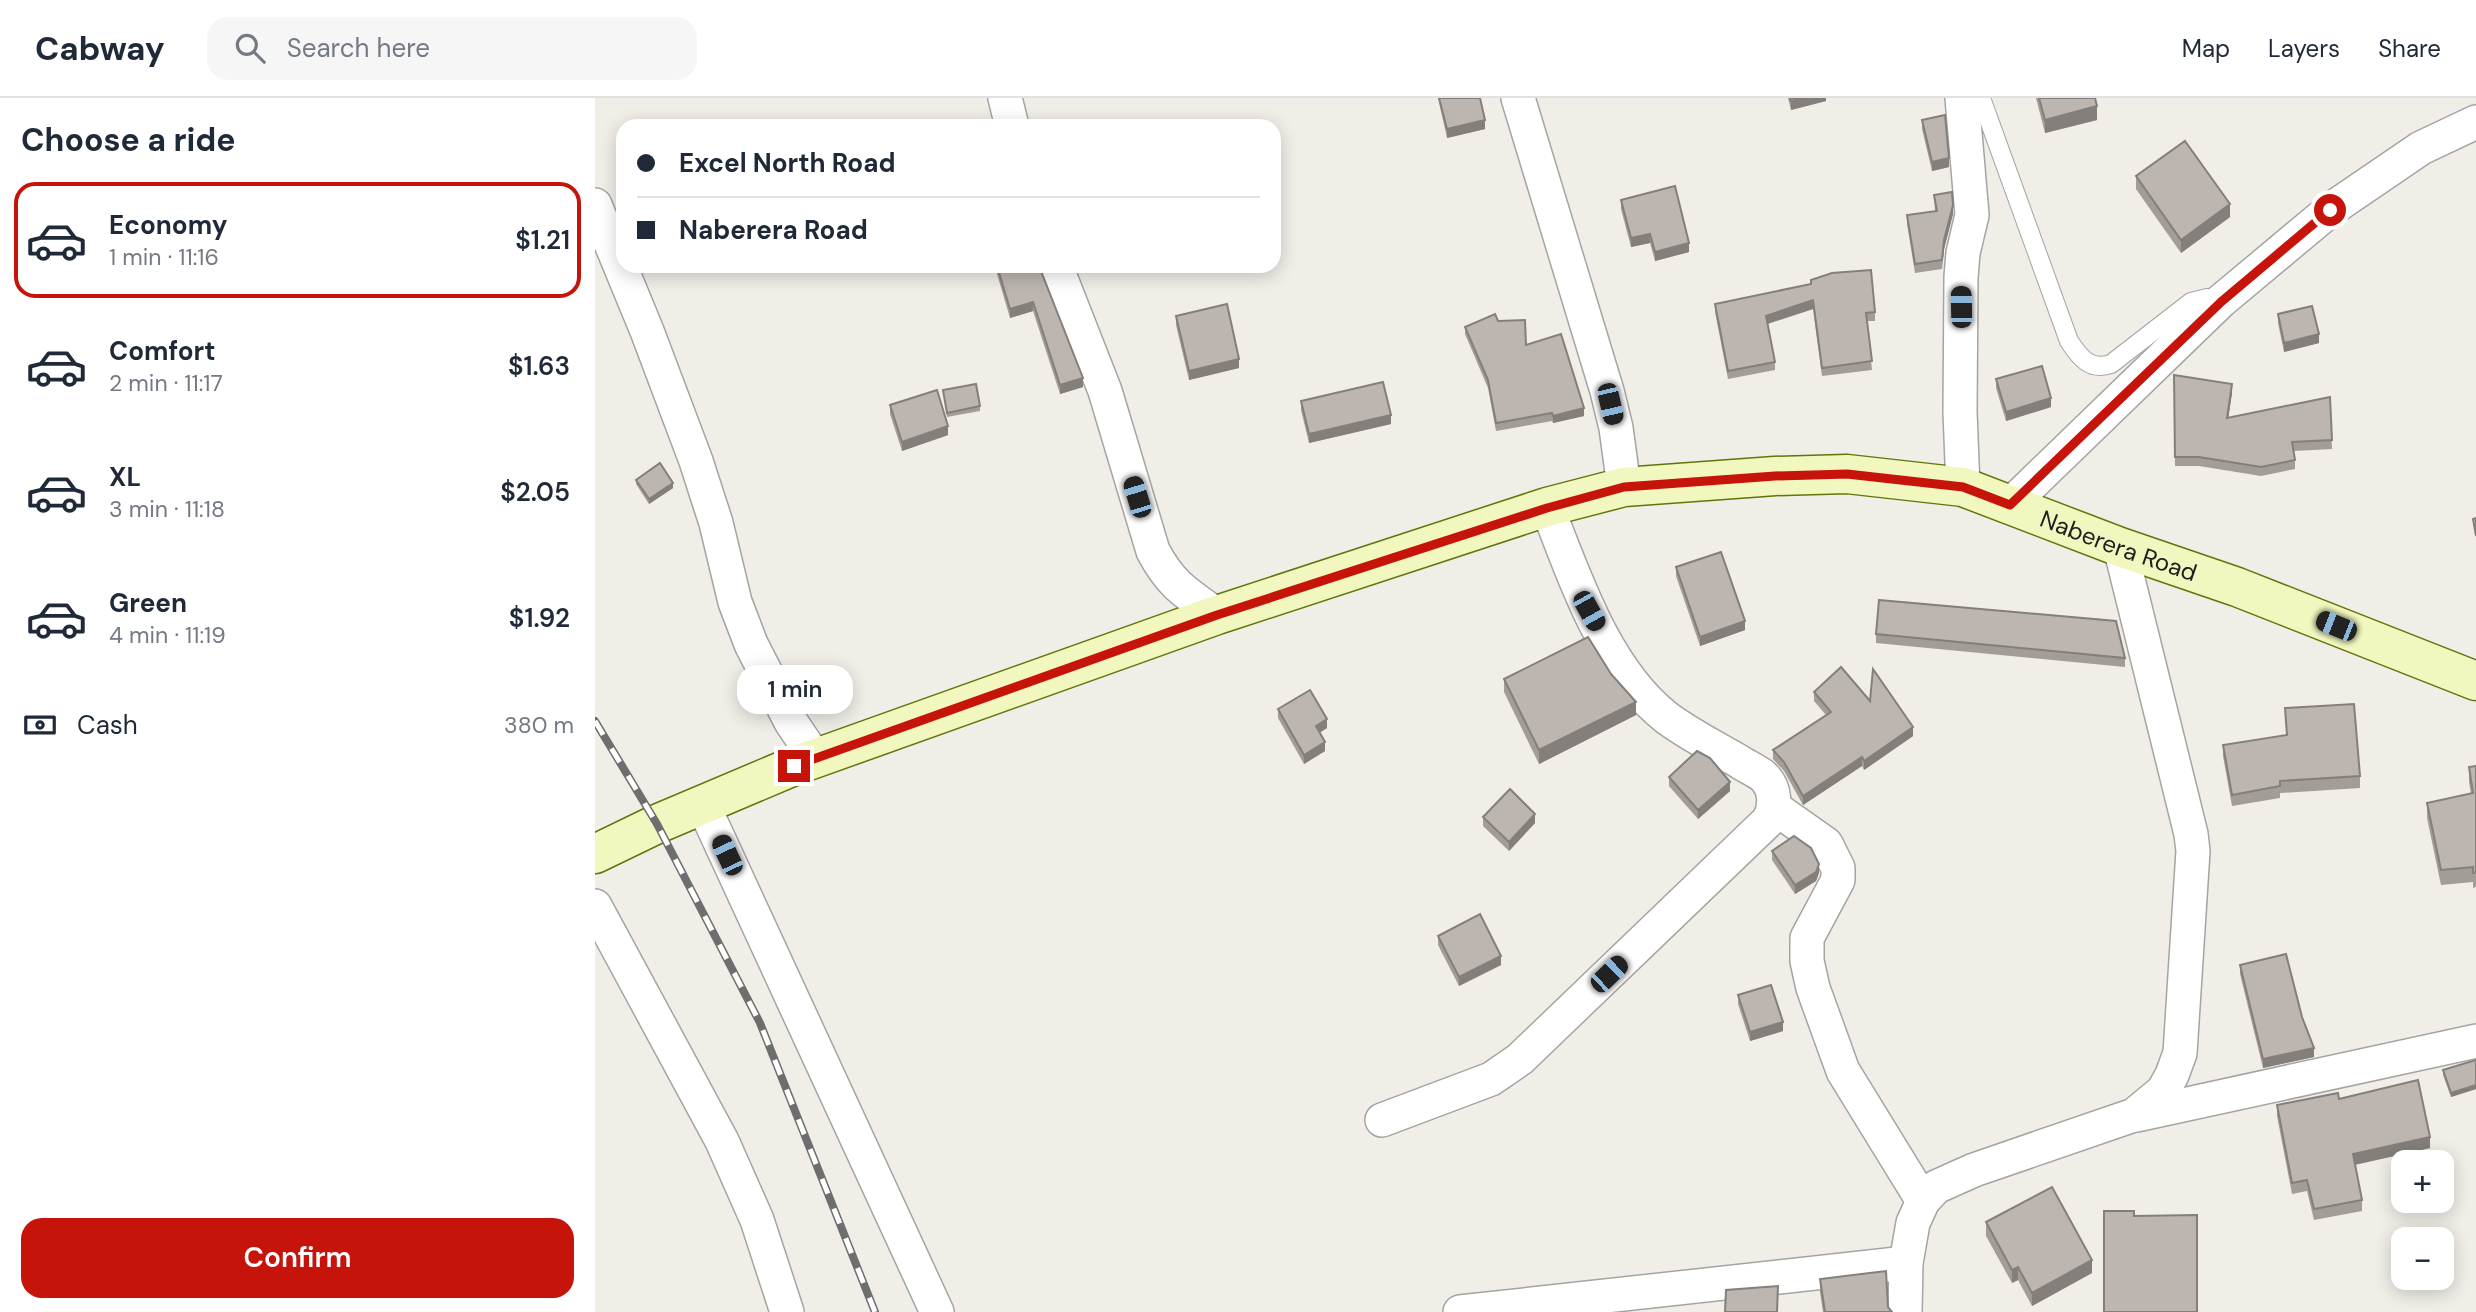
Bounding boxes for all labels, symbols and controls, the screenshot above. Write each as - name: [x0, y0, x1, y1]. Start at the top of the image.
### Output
- search box: [207, 17, 697, 80]
- text: Cabway: [35, 27, 165, 70]
- icon: search: [231, 29, 269, 67]
- text: Search here: [287, 31, 430, 65]
- text: Map: [2182, 33, 2230, 64]
- text: Layers: [2268, 33, 2340, 64]
- text: Share: [2378, 33, 2441, 64]
- text: Choose a ride: [21, 119, 236, 161]
- text: Excel North Road: [679, 146, 895, 180]
- route start: [2314, 194, 2346, 226]
- text: Economy: [109, 208, 227, 242]
- icon: car: [25, 209, 88, 272]
- text: Naberera Road: [679, 213, 868, 247]
- text: $1.21: [515, 223, 570, 257]
- text: 1 min · 11:16: [109, 242, 219, 272]
- car: [1951, 286, 1972, 328]
- text: Comfort: [109, 334, 215, 368]
- icon: car: [25, 335, 88, 398]
- text: $1.63: [508, 349, 570, 383]
- text: 2 min · 11:17: [109, 368, 223, 398]
- car: [1596, 381, 1625, 427]
- text: XL: [109, 460, 141, 494]
- icon: car: [25, 461, 88, 524]
- car: [1121, 474, 1154, 520]
- text: $2.05: [500, 475, 570, 509]
- text: 3 min · 11:18: [109, 494, 225, 524]
- street label: Naberera Road: [2036, 502, 2201, 588]
- text: Green: [109, 586, 187, 620]
- icon: car: [25, 587, 88, 650]
- car: [1570, 588, 1609, 634]
- text: $1.92: [509, 601, 570, 635]
- car: [2313, 608, 2360, 644]
- text: 4 min · 11:19: [109, 620, 226, 650]
- callout: 1 min: [736, 664, 852, 714]
- text: 1 min: [768, 674, 822, 704]
- icon: cash: [21, 706, 59, 744]
- text: Cash: [77, 708, 138, 742]
- text: 380 m: [504, 710, 574, 740]
- route end: [778, 750, 810, 782]
- car: [709, 832, 746, 878]
- car: [1587, 952, 1632, 996]
- map controls: [2391, 1150, 2454, 1290]
- button: +: [2391, 1150, 2454, 1213]
- button: Confirm: [21, 1218, 574, 1298]
- button: −: [2391, 1227, 2454, 1290]

